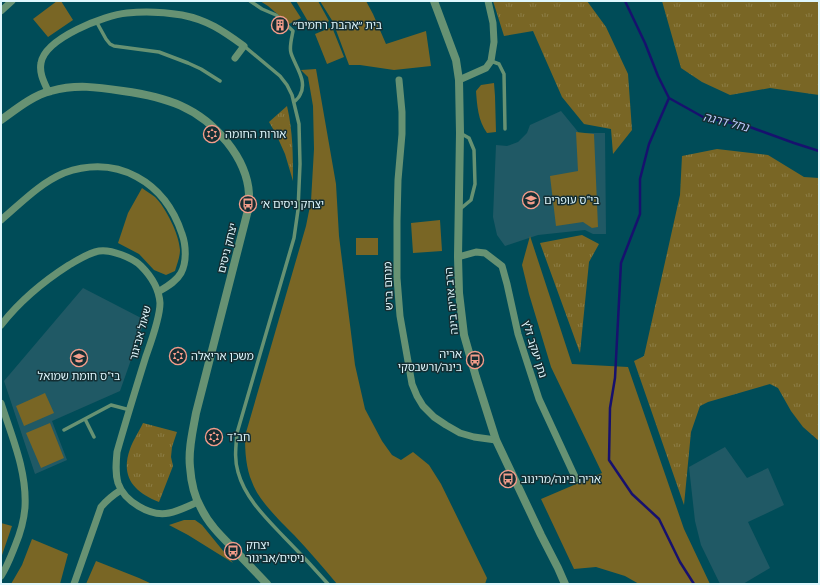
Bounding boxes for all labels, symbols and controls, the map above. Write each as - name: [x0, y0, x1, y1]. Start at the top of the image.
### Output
- building icon: בית ״אהבת רחמים״: [270, 15, 290, 35]
- place label: בית ״אהבת רחמים״: [293, 18, 382, 32]
- water label: נחל דרגה: [702, 109, 752, 135]
- synagogue icon: אורות החומה: [202, 124, 222, 144]
- place label: אורות החומה: [225, 127, 286, 141]
- school or university icon: בי"ס עופרים: [521, 190, 541, 210]
- place label: בי"ס עופרים: [544, 193, 600, 207]
- bus stop icon: יצחק ניסים א׳: [238, 194, 258, 214]
- place label: יצחק ניסים א׳: [261, 197, 324, 211]
- street label: יצחק ניסים: [214, 221, 240, 275]
- street label: מנחם ברש: [380, 261, 396, 311]
- street label: הרב אריה בינה: [441, 267, 461, 335]
- street label: שאול אביגור: [126, 304, 154, 362]
- street label: נתן יעקב זלץ: [520, 319, 550, 379]
- synagogue icon: משכן אריאלה: [168, 346, 188, 366]
- place label: אריה בינה/ורשבסקי: [398, 347, 462, 374]
- school or university icon: בי"ס חומת שמואל: [69, 348, 89, 368]
- place label: משכן אריאלה: [191, 349, 254, 363]
- bus stop icon: אריה בינה/ורשבסקי: [465, 350, 485, 370]
- place label: בי"ס חומת שמואל: [38, 369, 120, 383]
- synagogue icon: חב"ד: [204, 427, 224, 447]
- place label: חב"ד: [227, 430, 250, 444]
- bus stop icon: אריה בינה/מרינוב: [498, 469, 518, 489]
- place label: אריה בינה/מרינוב: [521, 472, 601, 486]
- place label: יצחק ניסים/אביגור: [246, 538, 304, 565]
- bus stop icon: יצחק ניסים/אביגור: [223, 541, 243, 561]

